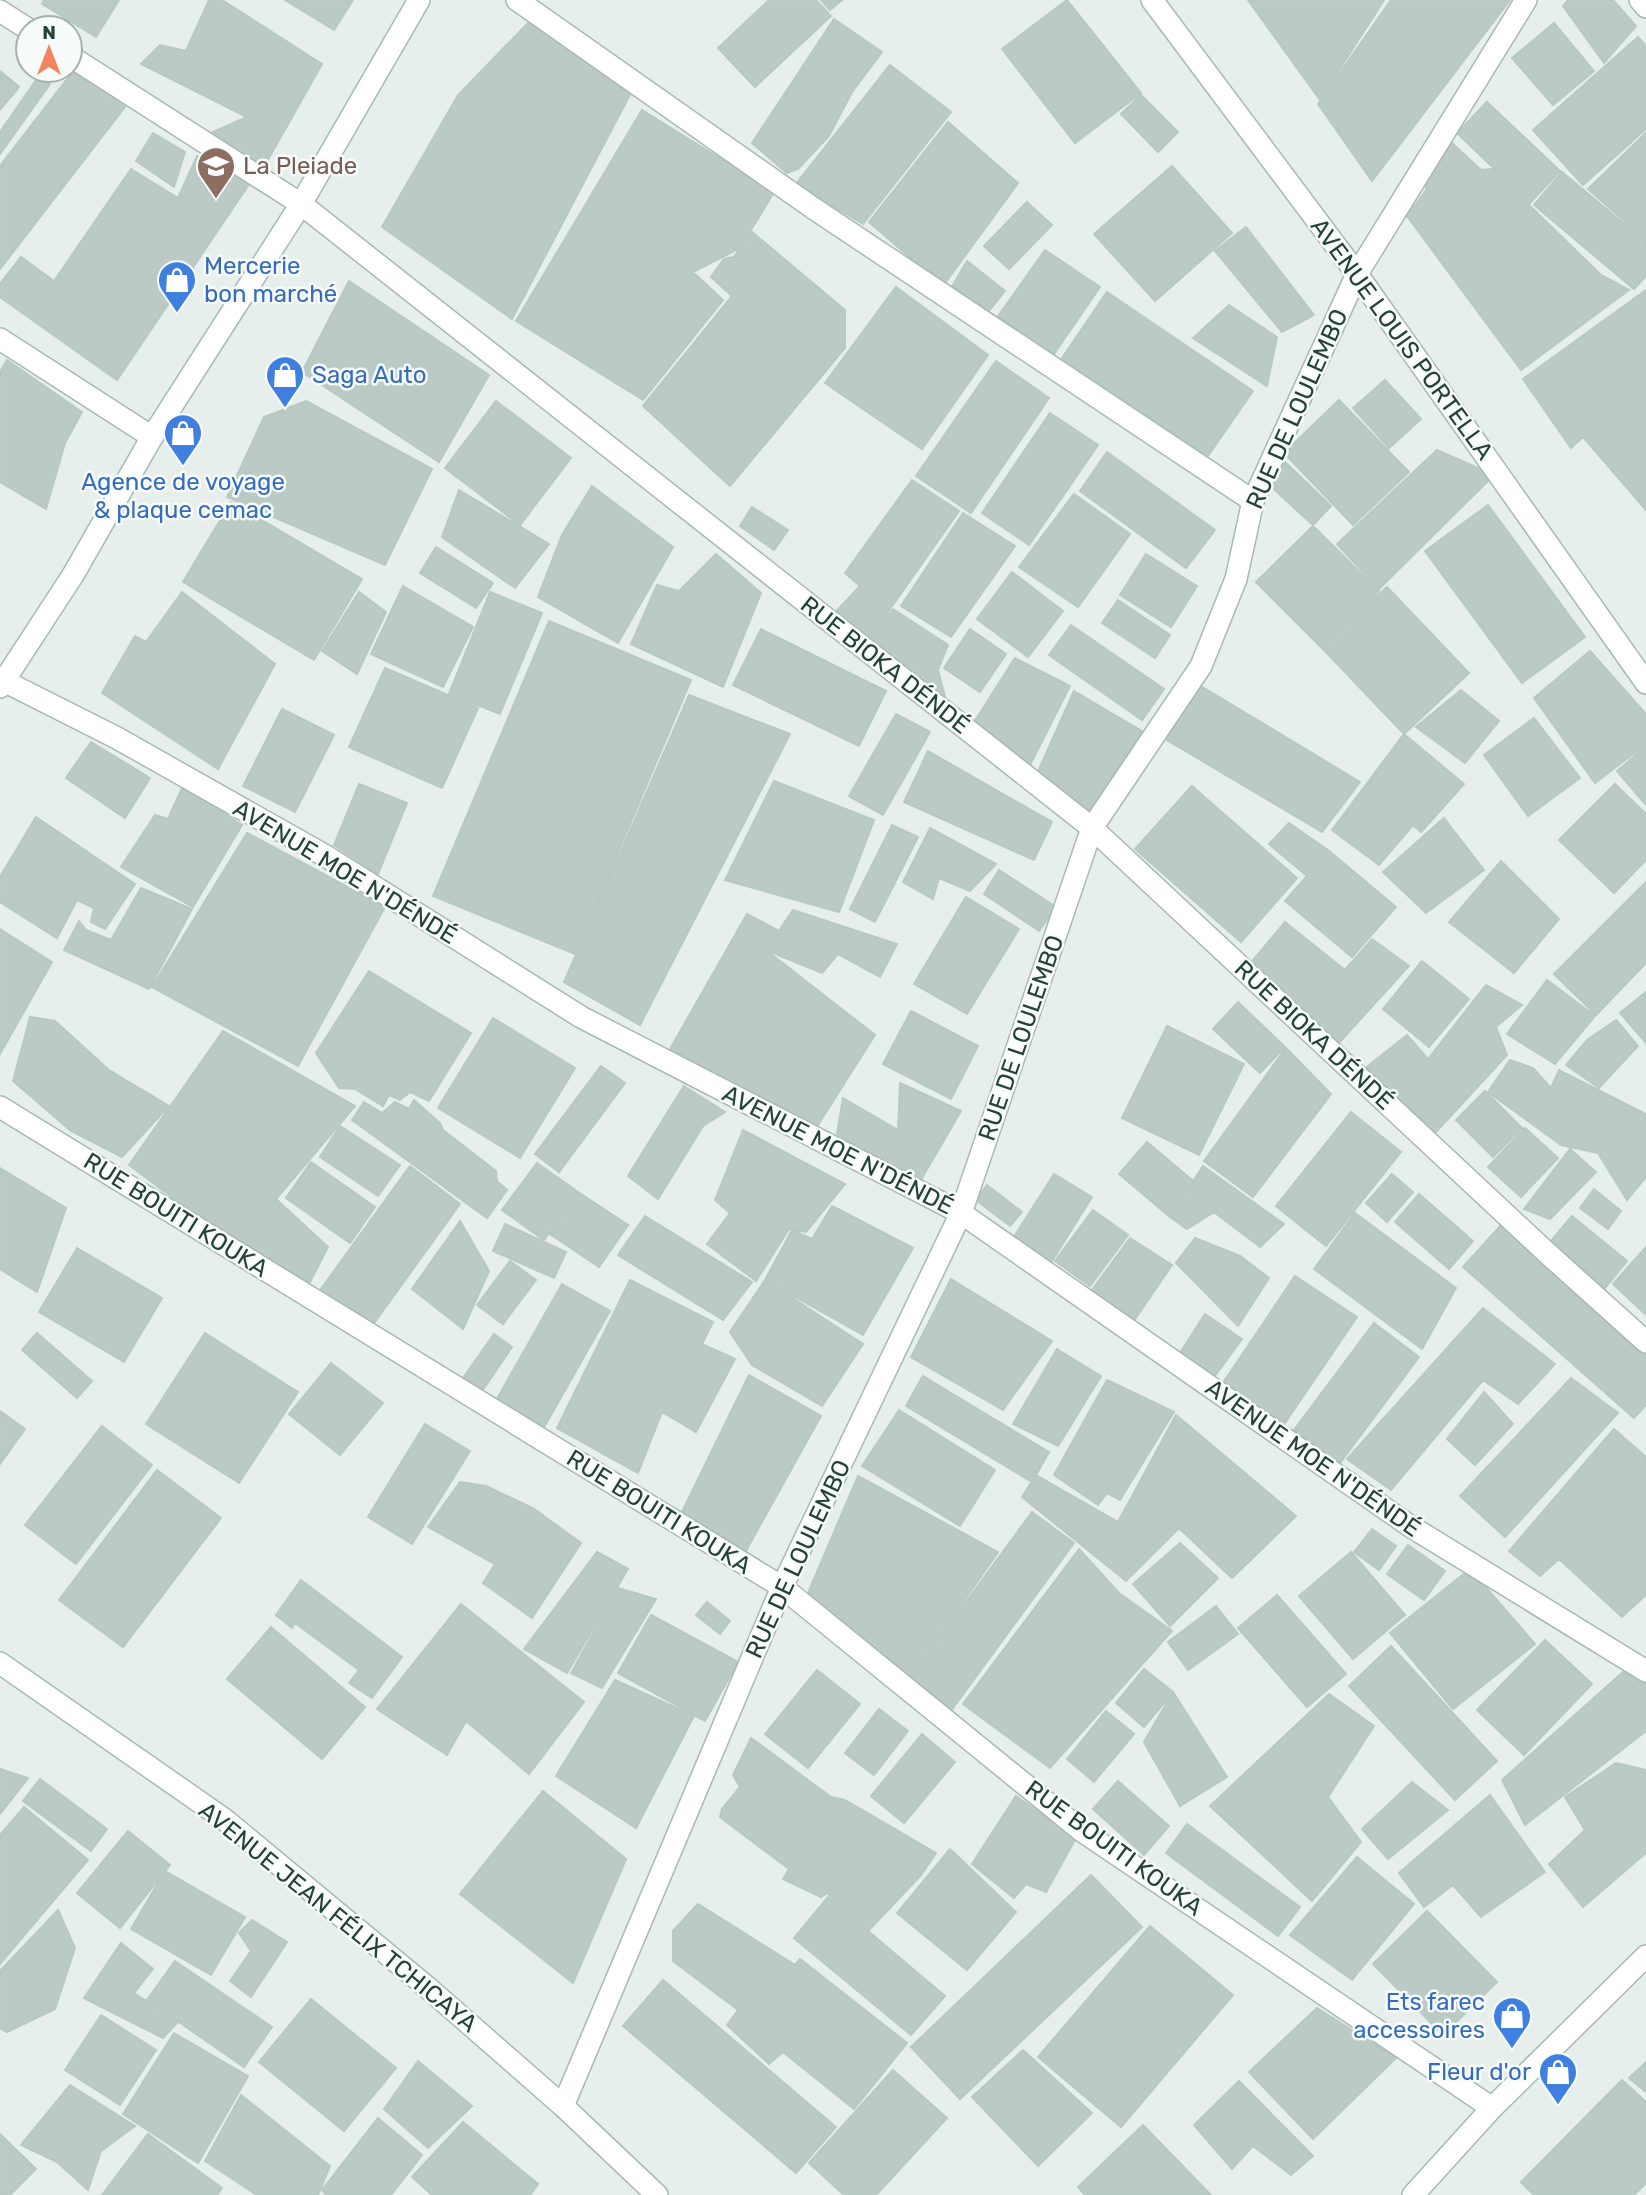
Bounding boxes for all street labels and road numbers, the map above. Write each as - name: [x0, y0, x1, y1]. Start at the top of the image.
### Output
- street label: AVENUE LOUIS PORTELLA: [1305, 213, 1499, 465]
- street label: RUE DE LOULEMBO: [1240, 305, 1354, 513]
- street label: RUE BIOKA DÉNDÉ: [795, 590, 975, 740]
- street label: AVENUE MOE N'DÉNDÉ: [228, 794, 462, 950]
- street label: RUE DE LOULEMBO: [973, 931, 1069, 1145]
- street label: RUE BIOKA DÉNDÉ: [1229, 954, 1399, 1116]
- street label: AVENUE MOE N'DÉNDÉ: [718, 1080, 958, 1220]
- street label: RUE BOUITI KOUKA: [79, 1147, 273, 1283]
- street label: AVENUE MOE N'DÉNDÉ: [1200, 1373, 1426, 1543]
- street label: RUE BOUITI KOUKA: [562, 1444, 756, 1580]
- street label: RUE DE LOULEMBO: [740, 1455, 856, 1663]
- street label: RUE BOUITI KOUKA: [1020, 1774, 1208, 1922]
- street label: AVENUE JEAN FÉLIX TCHICAYA: [193, 1796, 483, 2038]

